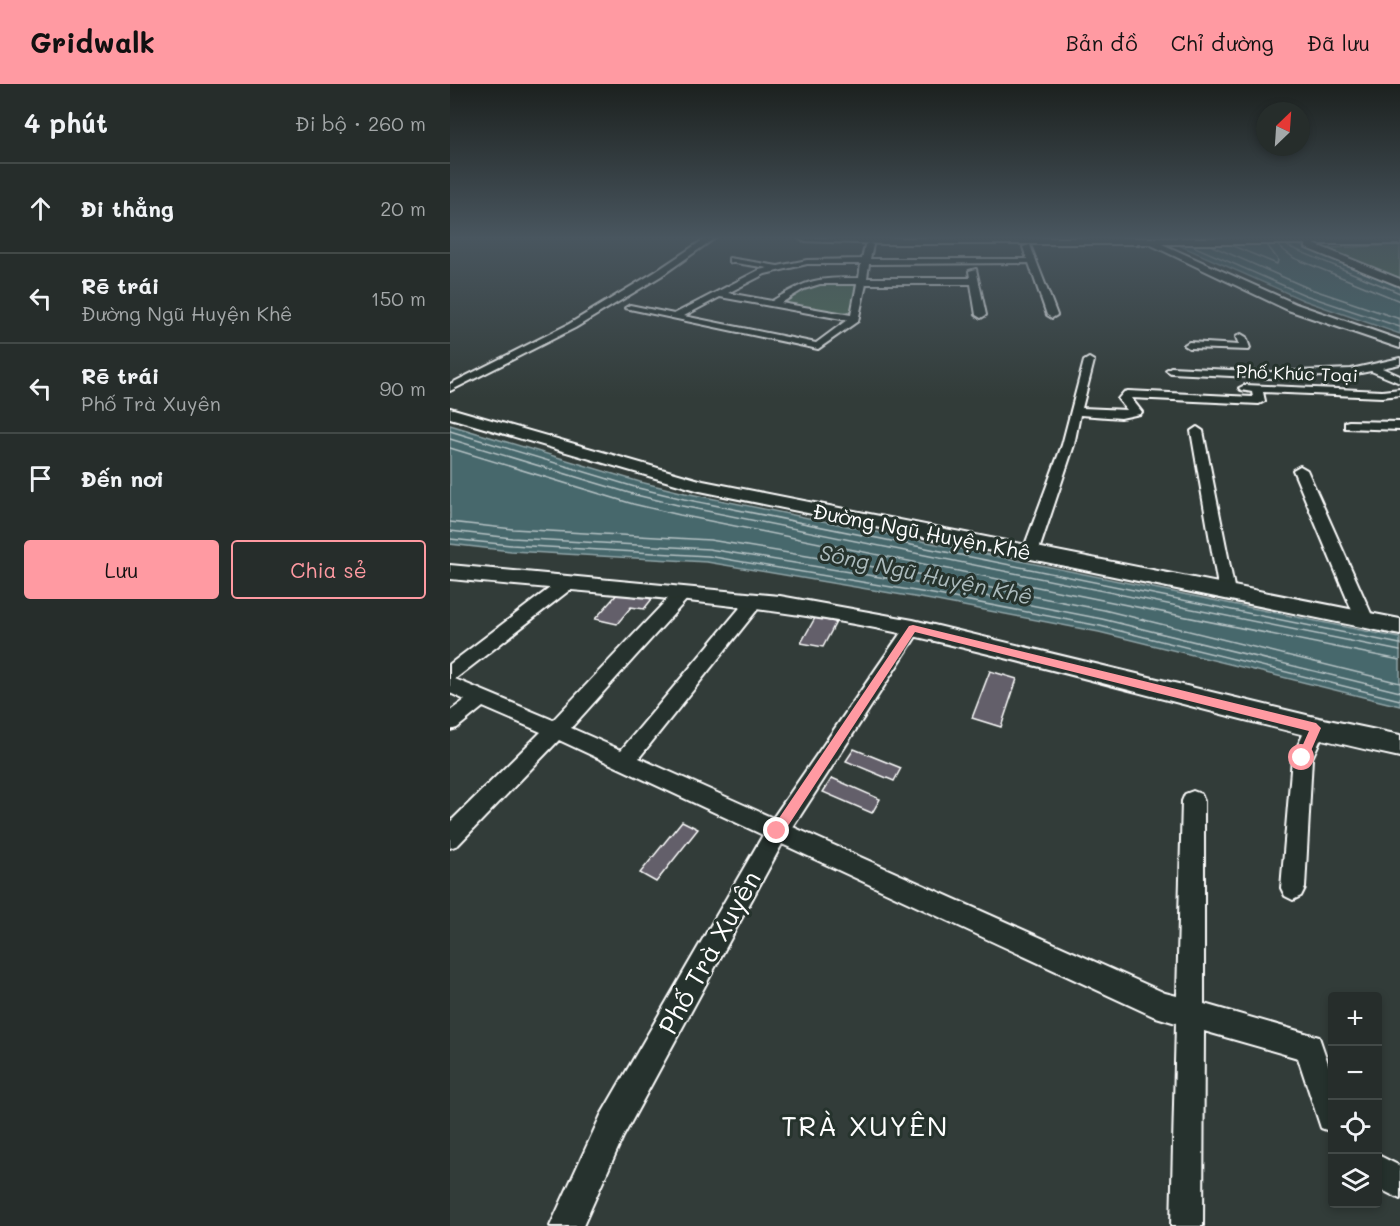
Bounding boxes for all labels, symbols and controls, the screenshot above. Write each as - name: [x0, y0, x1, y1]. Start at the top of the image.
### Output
- text: Gridwalk: [30, 24, 155, 60]
- text: Bản đồ: [1066, 29, 1138, 56]
- text: Chỉ đường: [1171, 29, 1274, 56]
- text: Đã lưu: [1307, 29, 1370, 56]
- north arrow: [1256, 102, 1310, 156]
- text: 4 phút: [24, 106, 108, 140]
- text: Đi bộ · 260 m: [295, 110, 426, 136]
- icon: ahead: [24, 192, 57, 225]
- text: Đi thẳng: [81, 194, 174, 223]
- text: 20 m: [380, 195, 426, 221]
- text: Rẽ trái: [81, 271, 159, 300]
- icon: left: [24, 282, 57, 315]
- text: 150 m: [371, 285, 426, 311]
- text: Đường Ngũ Huyện Khê: [81, 300, 292, 326]
- street label: Phố Khúc Toại: [1235, 359, 1359, 387]
- text: Rẽ trái: [81, 361, 159, 390]
- icon: left: [24, 372, 57, 405]
- text: 90 m: [380, 375, 426, 401]
- text: Phố Trà Xuyên: [81, 390, 221, 416]
- icon: arrive: [24, 462, 57, 495]
- text: Đến nơi: [81, 464, 164, 493]
- street label: Đường Ngũ Huyện Khê: [811, 497, 1033, 565]
- water label: Sông Ngũ Huyện Khê: [817, 537, 1035, 611]
- button: Lưu: [24, 540, 219, 599]
- button: Chia sẻ: [231, 540, 426, 599]
- route start: [1288, 744, 1314, 770]
- route end: [763, 817, 789, 843]
- street label: Phố Trà Xuyên: [650, 864, 768, 1040]
- map controls: [1328, 992, 1382, 1208]
- button: +: [1328, 992, 1382, 1046]
- button: −: [1328, 1046, 1382, 1100]
- button: locate: [1328, 1100, 1382, 1154]
- district label: TRÀ XUYÊN: [781, 1107, 949, 1143]
- button: layers: [1328, 1154, 1382, 1208]

